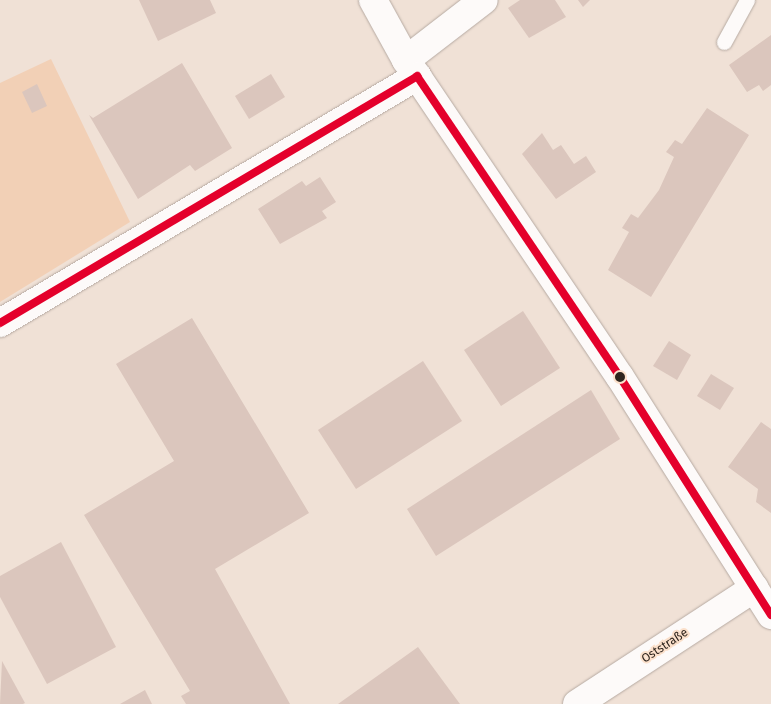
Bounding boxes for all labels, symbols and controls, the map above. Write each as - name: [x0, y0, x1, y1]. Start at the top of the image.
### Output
- unlabelled marker: [615, 372, 625, 382]
- street label: Oststraße: [639, 626, 691, 666]

